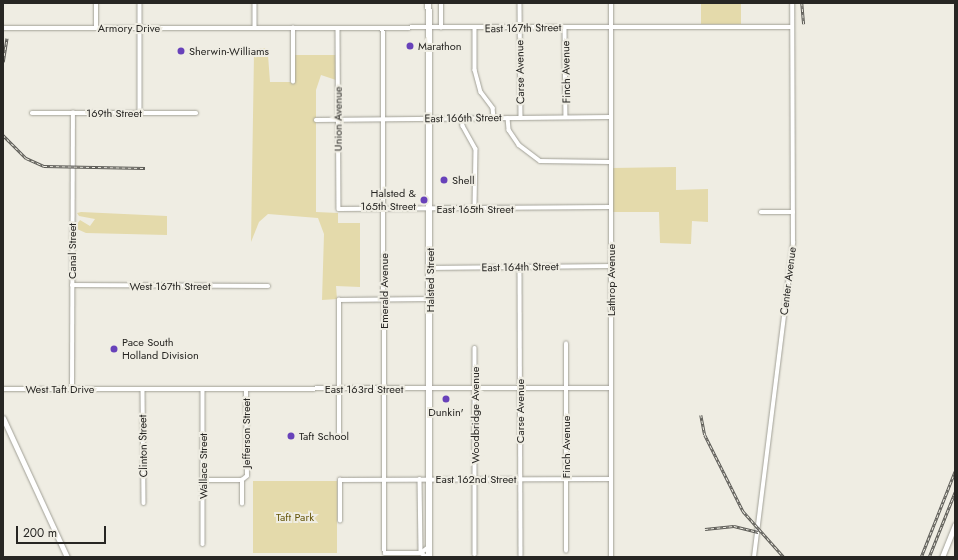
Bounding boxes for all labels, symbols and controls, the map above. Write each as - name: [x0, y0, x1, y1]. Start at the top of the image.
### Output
- street label: Armory Drive: [98, 21, 160, 35]
- street label: East 167th Street: [485, 21, 561, 35]
- place label: Marathon: [418, 39, 461, 53]
- street label: Carse Avenue: [513, 40, 527, 104]
- marker: Marathon: [405, 41, 415, 51]
- street label: Finch Avenue: [559, 41, 573, 103]
- place label: Sherwin-Williams: [189, 44, 269, 58]
- marker: Sherwin-Williams: [176, 46, 186, 56]
- street label: Union Avenue: [331, 87, 345, 151]
- street label: 169th Street: [86, 106, 142, 120]
- street label: East 166th Street: [424, 111, 502, 125]
- place label: Shell: [452, 173, 475, 187]
- marker: Shell: [439, 175, 449, 185]
- place label: Halsted & 165th Street: [361, 187, 416, 213]
- marker: Halsted & 165th Street: [419, 195, 429, 205]
- street label: East 165th Street: [436, 202, 514, 216]
- street label: Canal Street: [65, 223, 79, 279]
- street label: Lathrop Avenue: [604, 244, 618, 316]
- street label: Center Avenue: [777, 246, 799, 316]
- street label: Halsted Street: [423, 248, 437, 312]
- street label: Emerald Avenue: [377, 253, 391, 329]
- street label: East 164th Street: [481, 260, 559, 274]
- street label: West 167th Street: [129, 279, 211, 293]
- place label: Pace South Holland Division: [122, 336, 199, 362]
- marker: Pace South Holland Division: [109, 344, 119, 354]
- street label: Woodbridge Avenue: [468, 367, 482, 463]
- street label: Carse Avenue: [513, 379, 527, 443]
- street label: West Taft Drive: [26, 382, 94, 396]
- street label: East 163rd Street: [325, 382, 403, 396]
- marker: Dunkin': [441, 394, 451, 404]
- street label: Jefferson Street: [239, 398, 253, 468]
- place label: Dunkin': [428, 405, 464, 419]
- street label: Clinton Street: [136, 415, 150, 477]
- street label: Finch Avenue: [559, 416, 573, 478]
- place label: Taft School: [299, 429, 349, 443]
- marker: Taft School: [286, 431, 296, 441]
- street label: Wallace Street: [196, 433, 210, 499]
- street label: East 162nd Street: [436, 472, 516, 486]
- park label: Taft Park: [276, 510, 314, 524]
- scale bar: [18, 518, 108, 544]
- text: 200 m: [23, 524, 57, 542]

